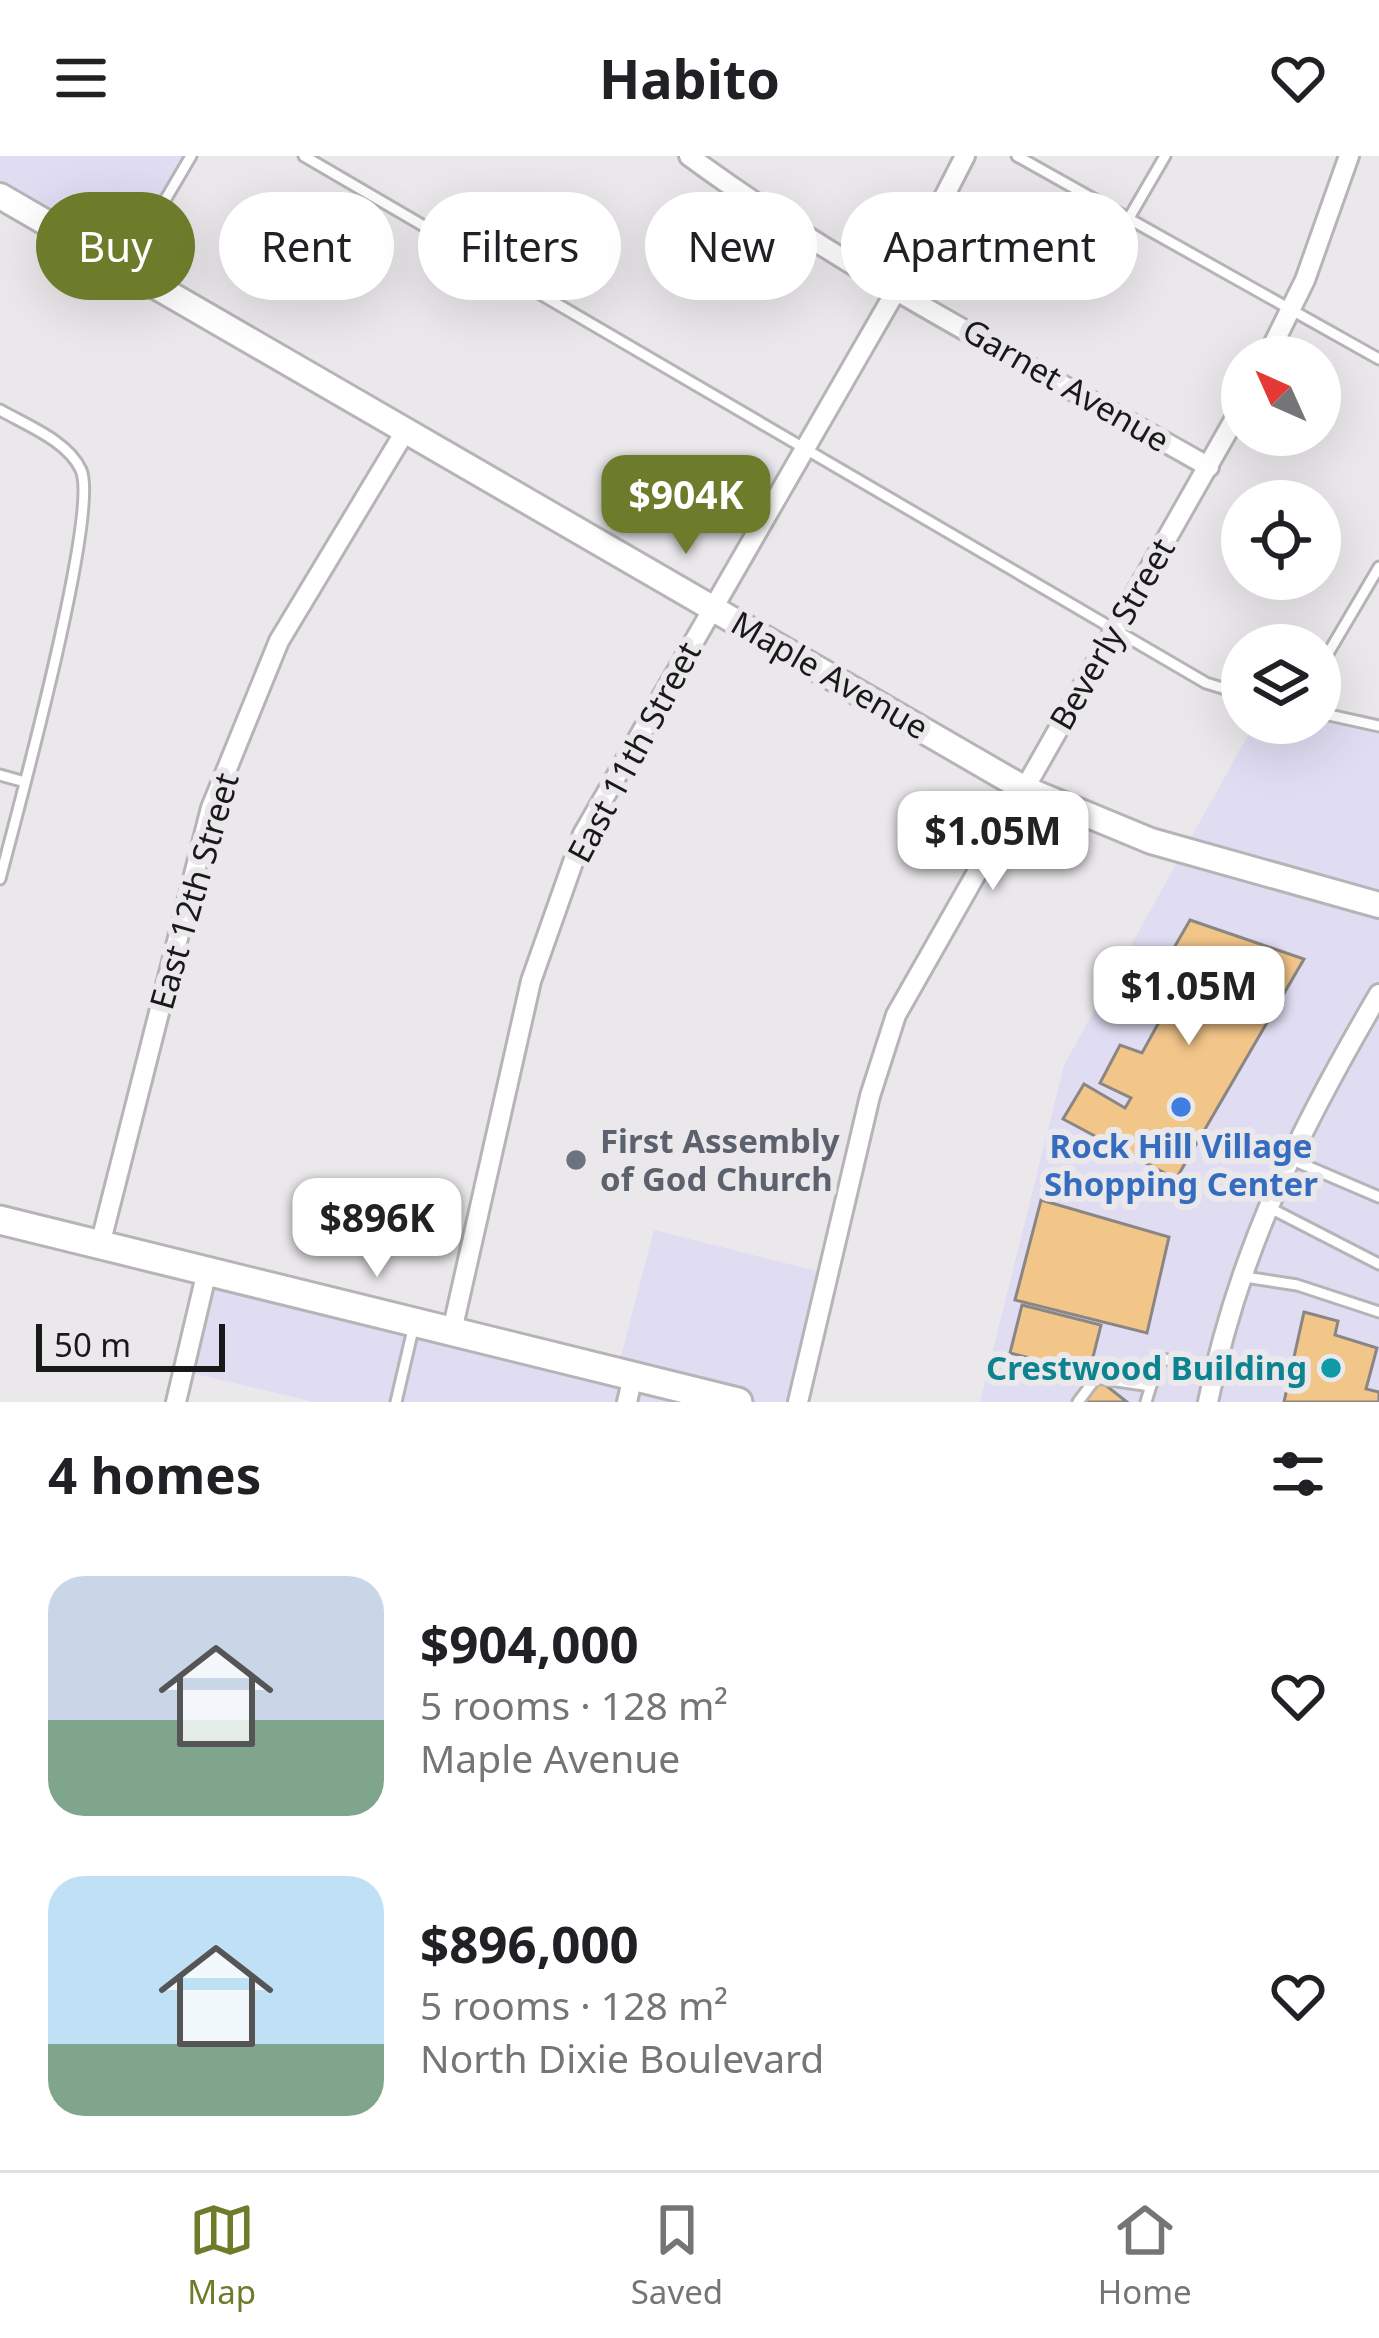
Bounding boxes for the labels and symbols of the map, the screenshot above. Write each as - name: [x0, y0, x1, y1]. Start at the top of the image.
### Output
- street label: Garnet Avenue: [955, 307, 1178, 462]
- north arrow: [1221, 336, 1341, 456]
- pin: $904K: [602, 455, 770, 557]
- street label: Beverly Street: [1038, 530, 1185, 738]
- street label: Maple Avenue: [724, 600, 937, 749]
- street label: East 11th Street: [556, 633, 711, 870]
- street label: East 12th Street: [138, 767, 249, 1014]
- pin: $1.05M: [895, 791, 1091, 893]
- pin: $1.05M: [1091, 946, 1287, 1048]
- marker: Rock Hill Village Shopping Center: [1168, 1094, 1194, 1120]
- place label: First Assembly of God Church: [600, 1118, 840, 1201]
- place label: Rock Hill Village Shopping Center: [1044, 1123, 1318, 1206]
- marker: First Assembly of God Church: [563, 1147, 589, 1173]
- pin: $896K: [293, 1178, 461, 1280]
- scale bar: [36, 1318, 225, 1371]
- place label: Crestwood Building: [986, 1345, 1307, 1390]
- marker: Crestwood Building: [1318, 1355, 1344, 1381]

